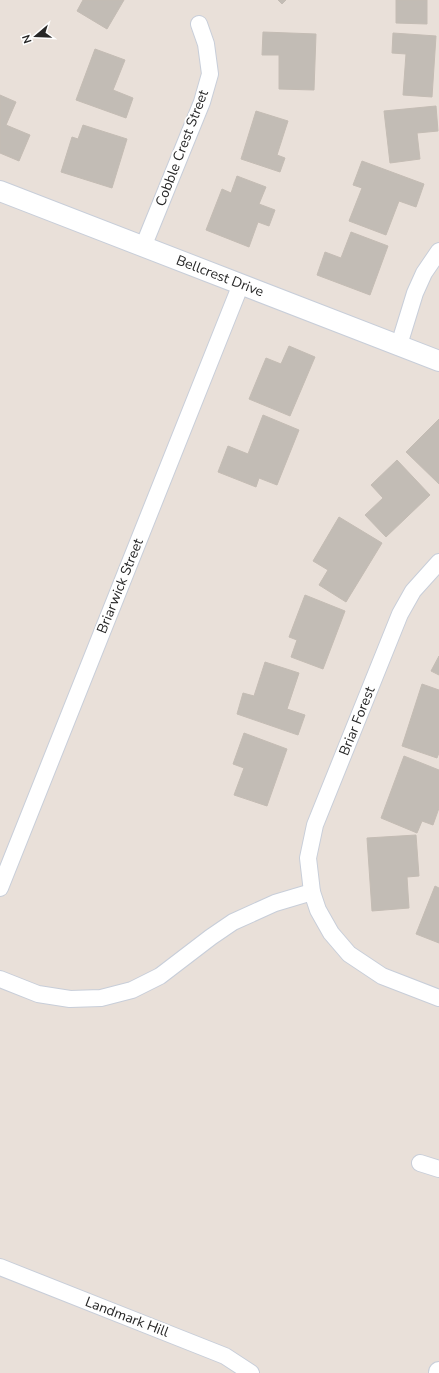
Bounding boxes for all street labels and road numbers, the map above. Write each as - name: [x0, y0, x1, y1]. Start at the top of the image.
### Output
- street label: Cobble Crest Street: [151, 87, 213, 209]
- street label: Bellcrest Drive: [173, 251, 267, 301]
- street label: Briarwick Street: [92, 536, 148, 636]
- street label: Briar Forest: [335, 684, 379, 758]
- street label: Landmark Hill: [82, 1292, 172, 1342]

